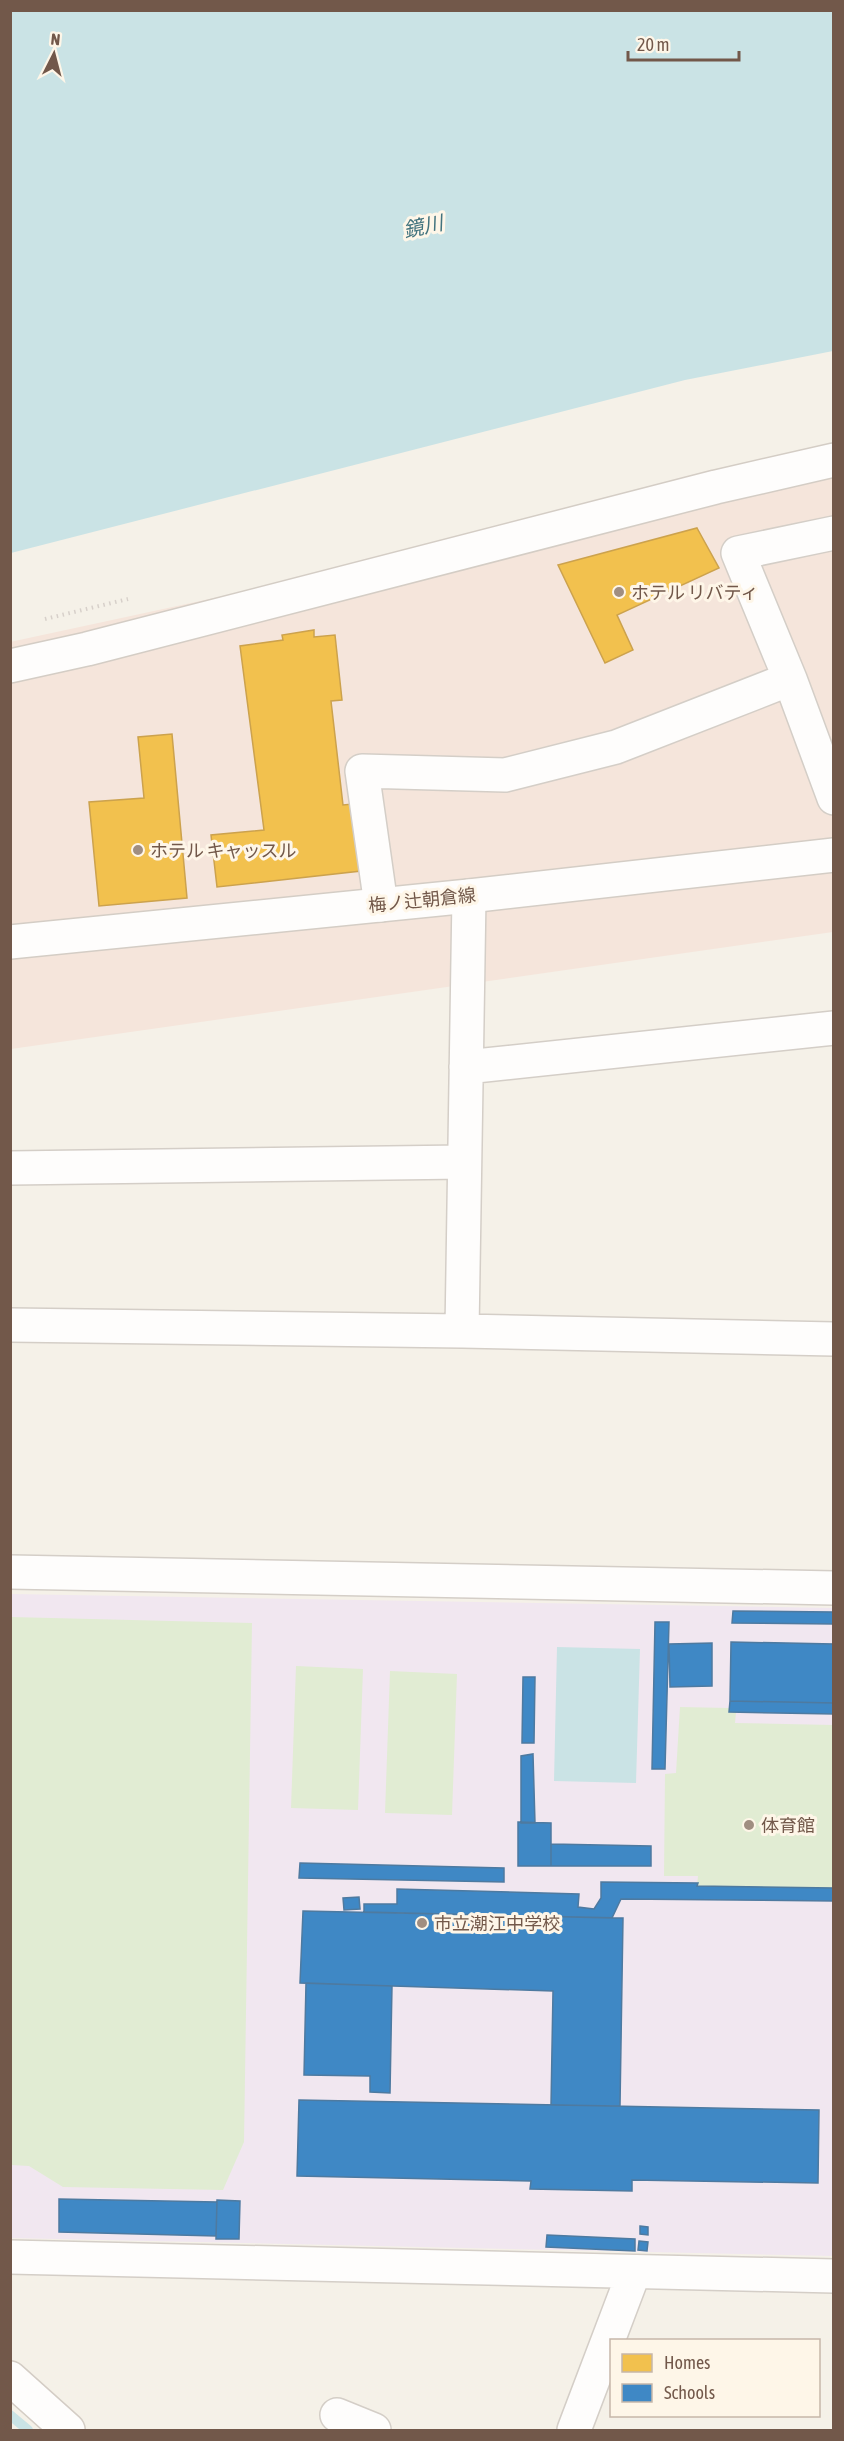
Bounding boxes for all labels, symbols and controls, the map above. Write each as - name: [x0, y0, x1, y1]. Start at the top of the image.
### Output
- north arrow: [24, 24, 84, 84]
- scale bar: [628, 24, 739, 62]
- text: N: [50, 30, 61, 49]
- text: 20 m: [637, 34, 669, 55]
- water label: 鏡川: [401, 210, 447, 241]
- place label: ホテル リバティ: [631, 582, 758, 603]
- marker: ホテル リバティ: [612, 585, 626, 599]
- place label: ホテル キャッスル: [150, 840, 296, 861]
- marker: ホテル キャッスル: [131, 843, 145, 857]
- street label: 梅ノ辻朝倉線: [367, 884, 477, 916]
- place label: 体育館: [761, 1815, 815, 1836]
- marker: 体育館: [742, 1818, 756, 1832]
- place label: 市立潮江中学校: [434, 1913, 560, 1934]
- marker: 市立潮江中学校: [415, 1916, 429, 1930]
- legend: [610, 2339, 820, 2417]
- text: Homes: [664, 2352, 710, 2373]
- text: Schools: [664, 2382, 715, 2403]

